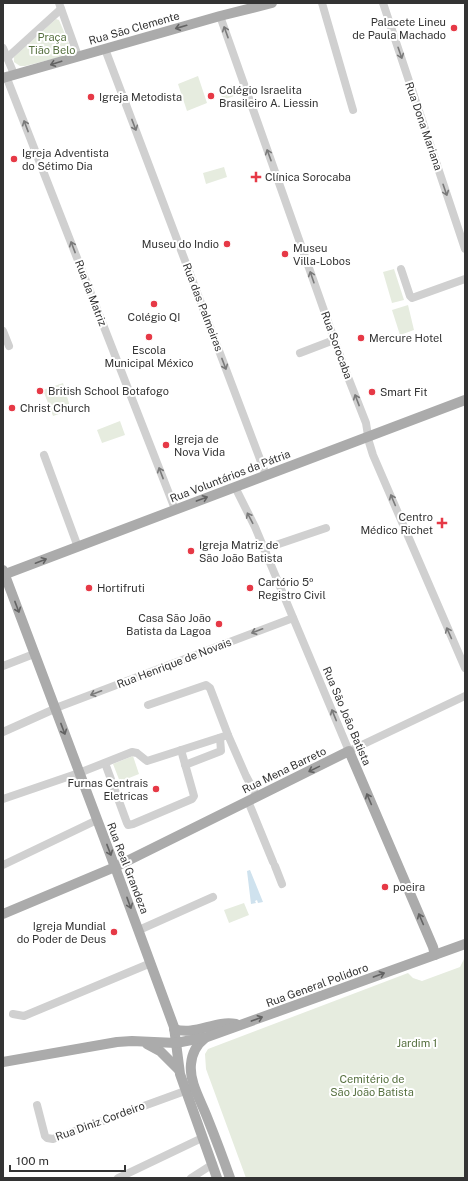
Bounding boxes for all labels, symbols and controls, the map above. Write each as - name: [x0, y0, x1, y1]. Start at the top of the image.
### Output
- street label: Rua São Clemente: [87, 9, 181, 47]
- place label: Palacete Lineu de Paula Machado: [352, 16, 446, 41]
- marker: Palacete Lineu de Paula Machado: [449, 23, 459, 33]
- one-way arrow: [174, 24, 187, 31]
- one-way arrow: [222, 26, 229, 39]
- park label: Praça Tião Belo: [28, 31, 76, 56]
- one-way arrow: [396, 47, 404, 59]
- one-way arrow: [49, 60, 62, 67]
- street label: Rua Dona Mariana: [403, 80, 445, 172]
- place label: Colégio Israelita Brasileiro A. Liessin: [219, 84, 318, 109]
- place label: Igreja Metodista: [99, 91, 182, 103]
- marker: Colégio Israelita Brasileiro A. Liessin: [206, 91, 216, 101]
- marker: Igreja Metodista: [86, 92, 96, 102]
- one-way arrow: [130, 118, 138, 130]
- one-way arrow: [21, 121, 29, 133]
- place label: Igreja Adventista do Sétimo Dia: [22, 147, 109, 172]
- one-way arrow: [265, 148, 272, 161]
- marker: Igreja Adventista do Sétimo Dia: [9, 154, 19, 164]
- marker: Clínica Sorocaba: [250, 171, 262, 183]
- place label: Clínica Sorocaba: [265, 171, 351, 183]
- one-way arrow: [442, 183, 450, 195]
- place label: Museu do Indio: [142, 238, 219, 250]
- marker: Museu do Indio: [222, 239, 232, 249]
- one-way arrow: [69, 242, 76, 254]
- place label: Museu Villa-Lobos: [293, 242, 351, 267]
- marker: Museu Villa-Lobos: [280, 249, 290, 259]
- street label: Rua da Matriz: [73, 258, 109, 328]
- street label: Rua das Palmeiras: [181, 261, 226, 353]
- one-way arrow: [308, 272, 316, 284]
- marker: Colégio QI: [149, 299, 159, 309]
- street label: Rua Sorocaba: [319, 310, 355, 380]
- place label: Colégio QI: [128, 311, 180, 323]
- marker: Escola Municipal México: [144, 332, 154, 342]
- place label: Mercure Hotel: [369, 332, 443, 344]
- marker: Mercure Hotel: [356, 333, 366, 343]
- place label: Escola Municipal México: [104, 344, 194, 369]
- one-way arrow: [221, 358, 229, 370]
- place label: British School Botafogo: [48, 385, 169, 397]
- marker: British School Botafogo: [35, 386, 45, 396]
- place label: Smart Fit: [380, 386, 428, 398]
- marker: Smart Fit: [367, 387, 377, 397]
- one-way arrow: [352, 394, 360, 406]
- place label: Christ Church: [20, 402, 90, 414]
- marker: Christ Church: [7, 403, 17, 413]
- place label: Igreja de Nova Vida: [174, 433, 225, 458]
- marker: Igreja de Nova Vida: [161, 440, 171, 450]
- street label: Rua Voluntários da Pátria: [168, 447, 292, 505]
- one-way arrow: [156, 467, 164, 479]
- one-way arrow: [195, 495, 207, 503]
- one-way arrow: [389, 495, 396, 507]
- place label: Centro Médico Richet: [360, 511, 433, 536]
- one-way arrow: [246, 512, 254, 524]
- marker: Centro Médico Richet: [436, 517, 448, 529]
- place label: Igreja Matriz de São João Batista: [199, 539, 283, 564]
- marker: Igreja Matriz de São João Batista: [186, 546, 196, 556]
- one-way arrow: [34, 556, 46, 564]
- place label: Cartório 5º Registro Civil: [258, 576, 326, 601]
- place label: Hortifruti: [97, 582, 145, 594]
- marker: Hortifruti: [84, 583, 94, 593]
- marker: Cartório 5º Registro Civil: [245, 583, 255, 593]
- one-way arrow: [13, 601, 21, 613]
- place label: Casa São João Batista da Lagoa: [126, 612, 211, 637]
- marker: Casa São João Batista da Lagoa: [214, 619, 224, 629]
- one-way arrow: [445, 627, 453, 639]
- one-way arrow: [251, 628, 263, 636]
- street label: Rua Henrique de Novais: [115, 635, 233, 690]
- street label: Rua São João Batista: [321, 665, 373, 767]
- one-way arrow: [91, 689, 103, 697]
- one-way arrow: [329, 710, 337, 722]
- one-way arrow: [59, 722, 67, 734]
- street label: Rua Mena Barreto: [240, 744, 328, 796]
- one-way arrow: [308, 766, 320, 773]
- place label: Furnas Centrais Eletricas: [68, 777, 148, 802]
- marker: Furnas Centrais Eletricas: [151, 784, 161, 794]
- one-way arrow: [365, 794, 373, 806]
- street label: Rua Real Grandeza: [105, 821, 151, 915]
- one-way arrow: [105, 844, 113, 856]
- place label: poeira: [393, 881, 425, 893]
- marker: poeira: [380, 882, 390, 892]
- one-way arrow: [125, 897, 133, 909]
- one-way arrow: [416, 913, 424, 925]
- place label: Igreja Mundial do Poder de Deus: [17, 920, 106, 945]
- marker: Igreja Mundial do Poder de Deus: [109, 927, 119, 937]
- street label: Rua General Polidoro: [264, 961, 370, 1009]
- one-way arrow: [373, 971, 386, 978]
- one-way arrow: [250, 1015, 263, 1022]
- park label: Jardim 1: [397, 1037, 437, 1049]
- park label: Cemitério de São João Batista: [330, 1073, 414, 1098]
- street label: Rua Diniz Cordeiro: [54, 1099, 146, 1143]
- scale bar: [10, 1147, 125, 1173]
- text: 100 m: [16, 1154, 49, 1168]

